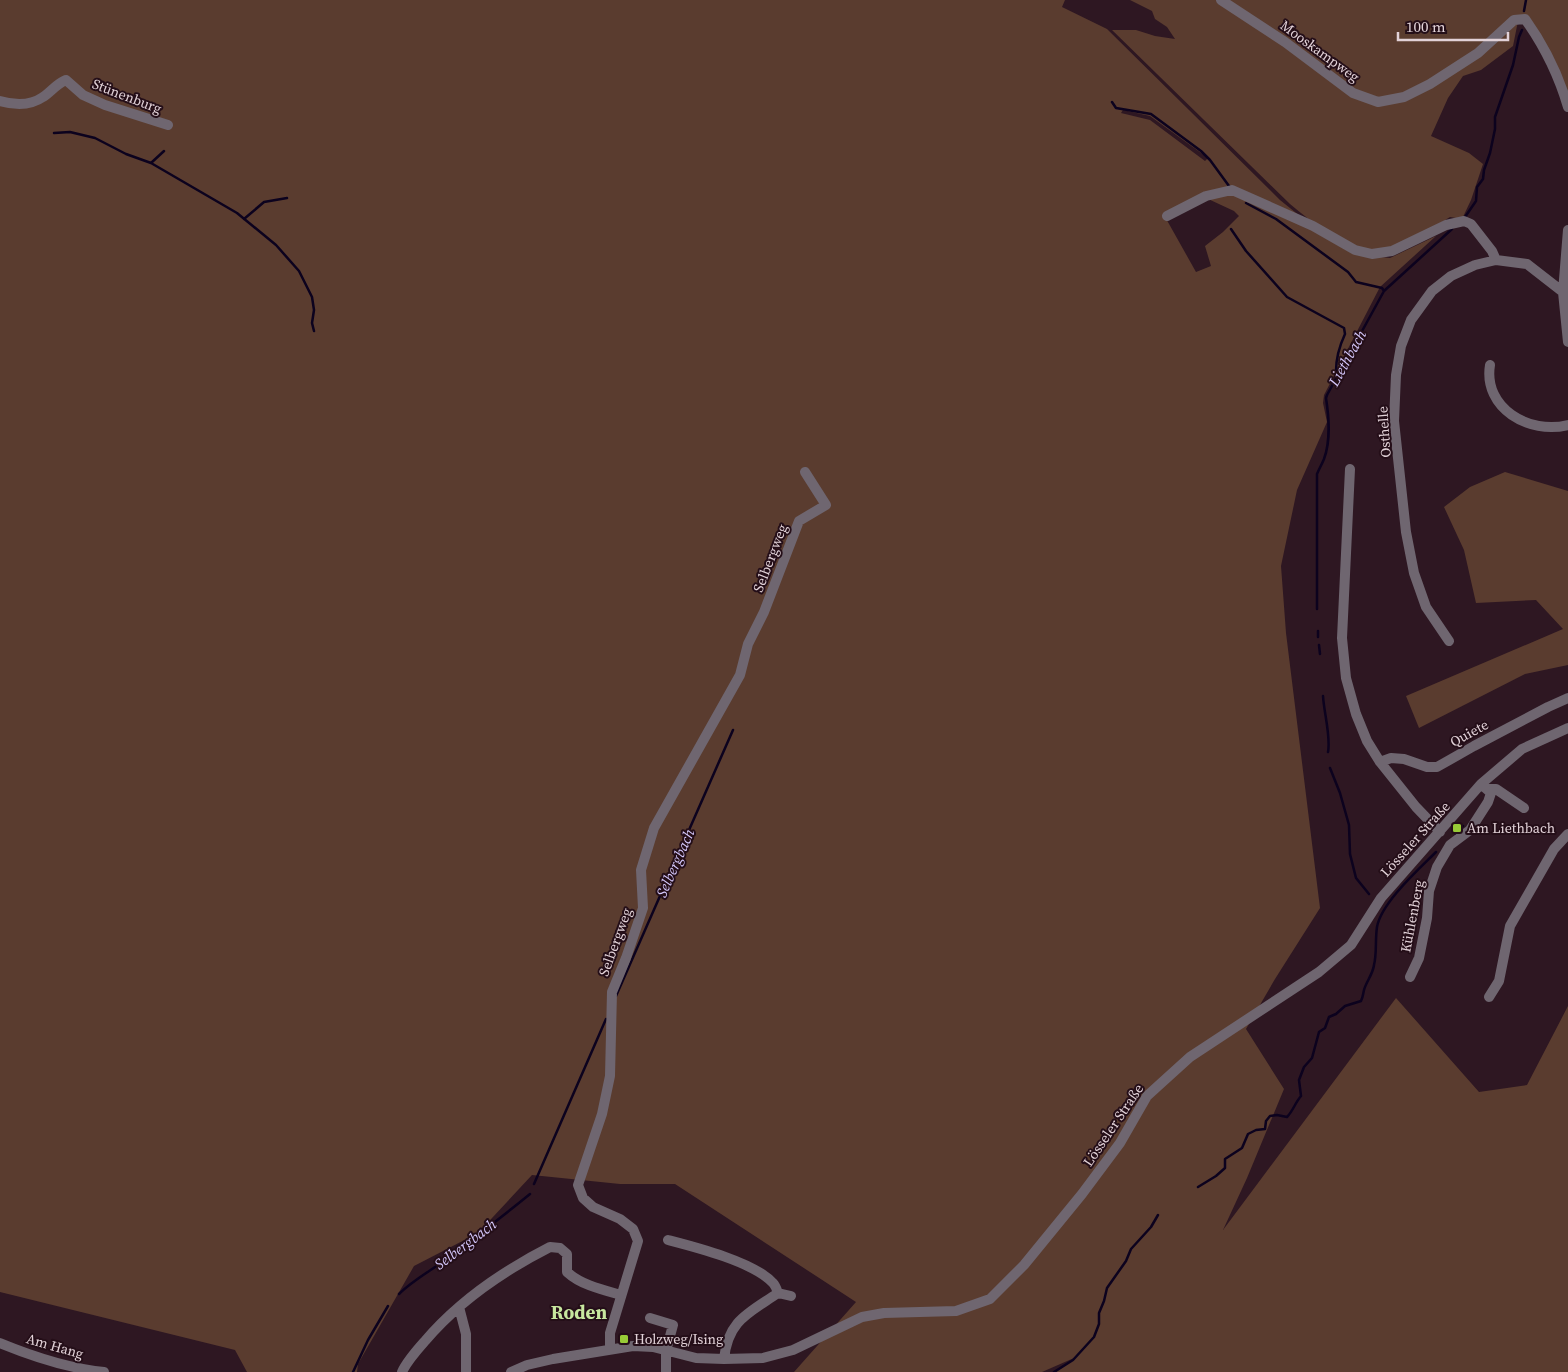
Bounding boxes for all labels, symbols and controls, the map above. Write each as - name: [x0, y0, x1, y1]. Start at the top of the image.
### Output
- scale bar: [1398, 10, 1508, 42]
- street label: Mooskampweg: [1276, 15, 1364, 87]
- text: 100 m: [1406, 16, 1446, 37]
- street label: Stünenburg: [89, 74, 165, 118]
- water label: Liethbach: [1322, 326, 1371, 391]
- street label: Osthelle: [1372, 406, 1396, 458]
- street label: Selbergweg: [748, 521, 792, 595]
- street label: Quiete: [1446, 714, 1492, 752]
- street label: Lösseler Straße: [1376, 797, 1454, 881]
- place label: Am Liethbach: [1467, 818, 1555, 838]
- marker: Am Liethbach: [1451, 822, 1463, 834]
- water label: Selbergbach: [651, 825, 699, 901]
- street label: Kühlenberg: [1395, 878, 1429, 954]
- street label: Selbergweg: [593, 905, 637, 979]
- street label: Lösseler Straße: [1078, 1080, 1148, 1170]
- water label: Selbergbach: [430, 1214, 500, 1274]
- district label: Roden: [551, 1299, 607, 1325]
- street label: Am Hang: [24, 1328, 86, 1364]
- place label: Holzweg/Ising: [634, 1329, 723, 1349]
- marker: Holzweg/Ising: [618, 1333, 630, 1345]

